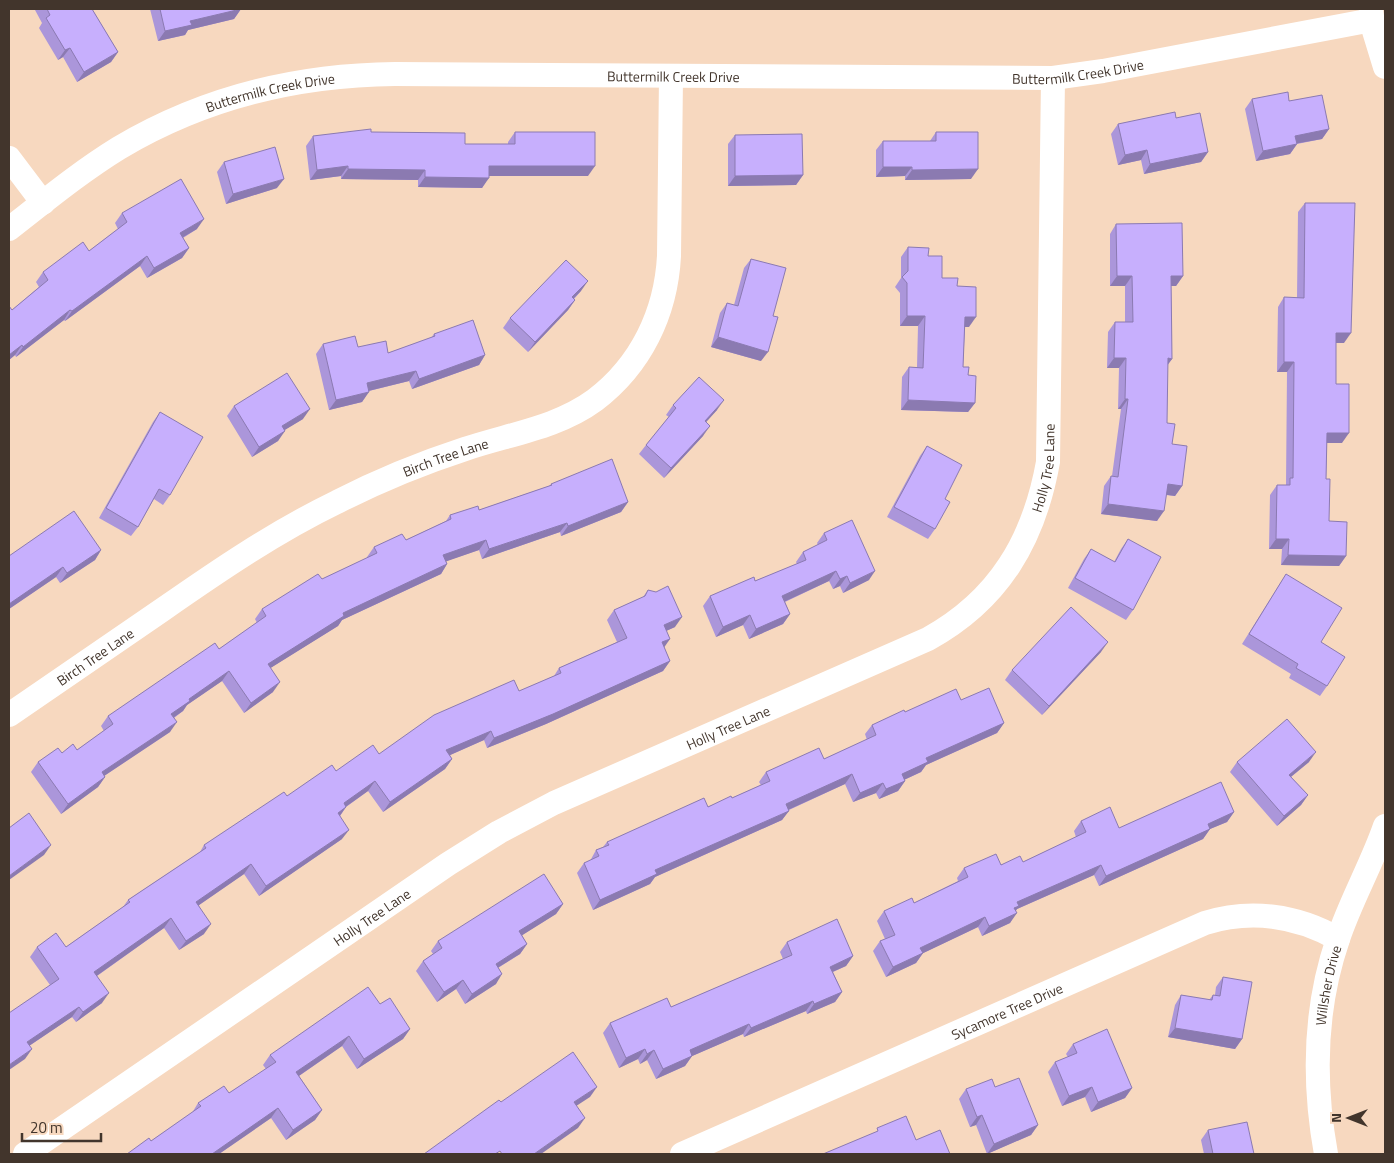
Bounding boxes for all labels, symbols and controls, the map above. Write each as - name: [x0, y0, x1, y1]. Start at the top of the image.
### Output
- street label: Buttermilk Creek Drive: [1012, 53, 1145, 89]
- street label: Buttermilk Creek Drive: [607, 65, 740, 87]
- street label: Buttermilk Creek Drive: [202, 67, 336, 117]
- street label: Holly Tree Lane: [1025, 424, 1059, 515]
- street label: Birch Tree Lane: [399, 432, 491, 481]
- street label: Birch Tree Lane: [52, 622, 138, 690]
- street label: Holly Tree Lane: [683, 699, 773, 754]
- street label: Holly Tree Lane: [329, 883, 414, 951]
- street label: Willsher Drive: [1309, 942, 1346, 1027]
- street label: Sycamore Tree Drive: [948, 977, 1066, 1044]
- north arrow: [1324, 1093, 1374, 1143]
- scale bar: [22, 1110, 101, 1142]
- text: N: [1325, 1113, 1346, 1123]
- text: 20 m: [30, 1116, 63, 1139]

